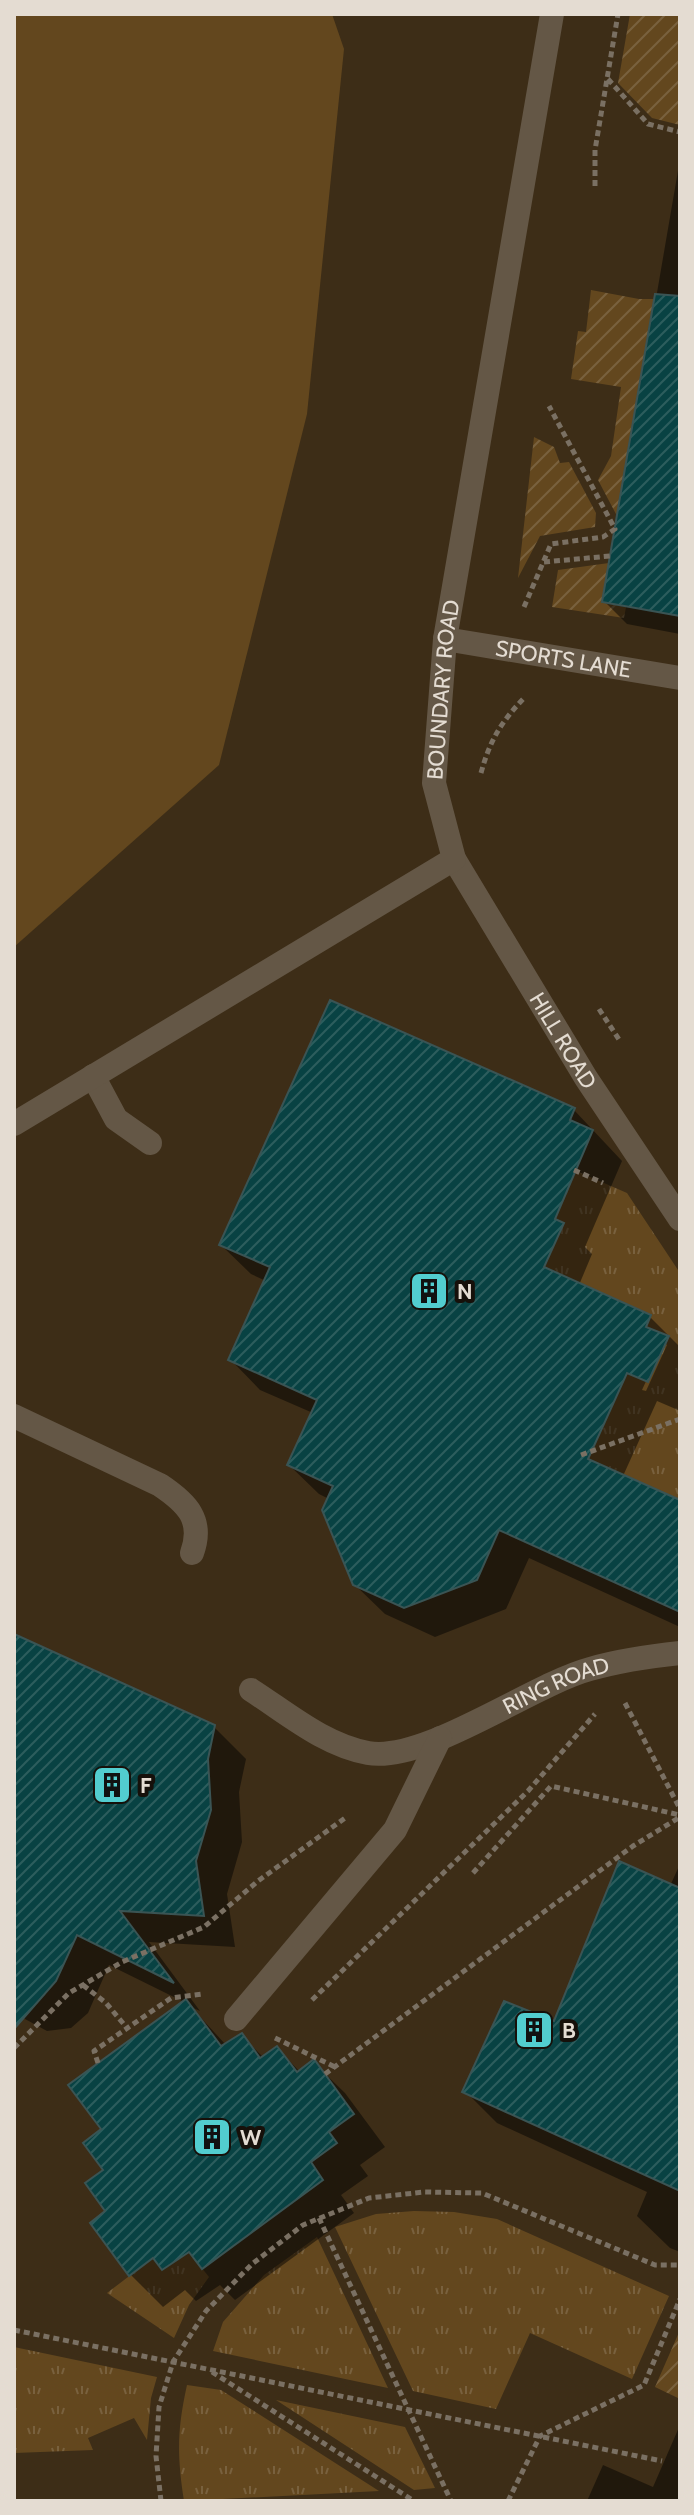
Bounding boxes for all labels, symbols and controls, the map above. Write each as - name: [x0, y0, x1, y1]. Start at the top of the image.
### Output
- street label: BOUNDARY ROAD: [421, 598, 466, 781]
- street label: SPORTS LANE: [493, 635, 633, 684]
- street label: HILL ROAD: [524, 988, 602, 1094]
- building icon: N: [408, 1270, 450, 1312]
- place label: N: [457, 1278, 473, 1305]
- street label: RING ROAD: [498, 1652, 612, 1720]
- building icon: F: [91, 1764, 133, 1806]
- place label: F: [140, 1772, 152, 1799]
- building icon: B: [513, 2009, 555, 2051]
- place label: B: [562, 2017, 576, 2044]
- building icon: W: [191, 2116, 233, 2158]
- place label: W: [240, 2124, 262, 2151]

